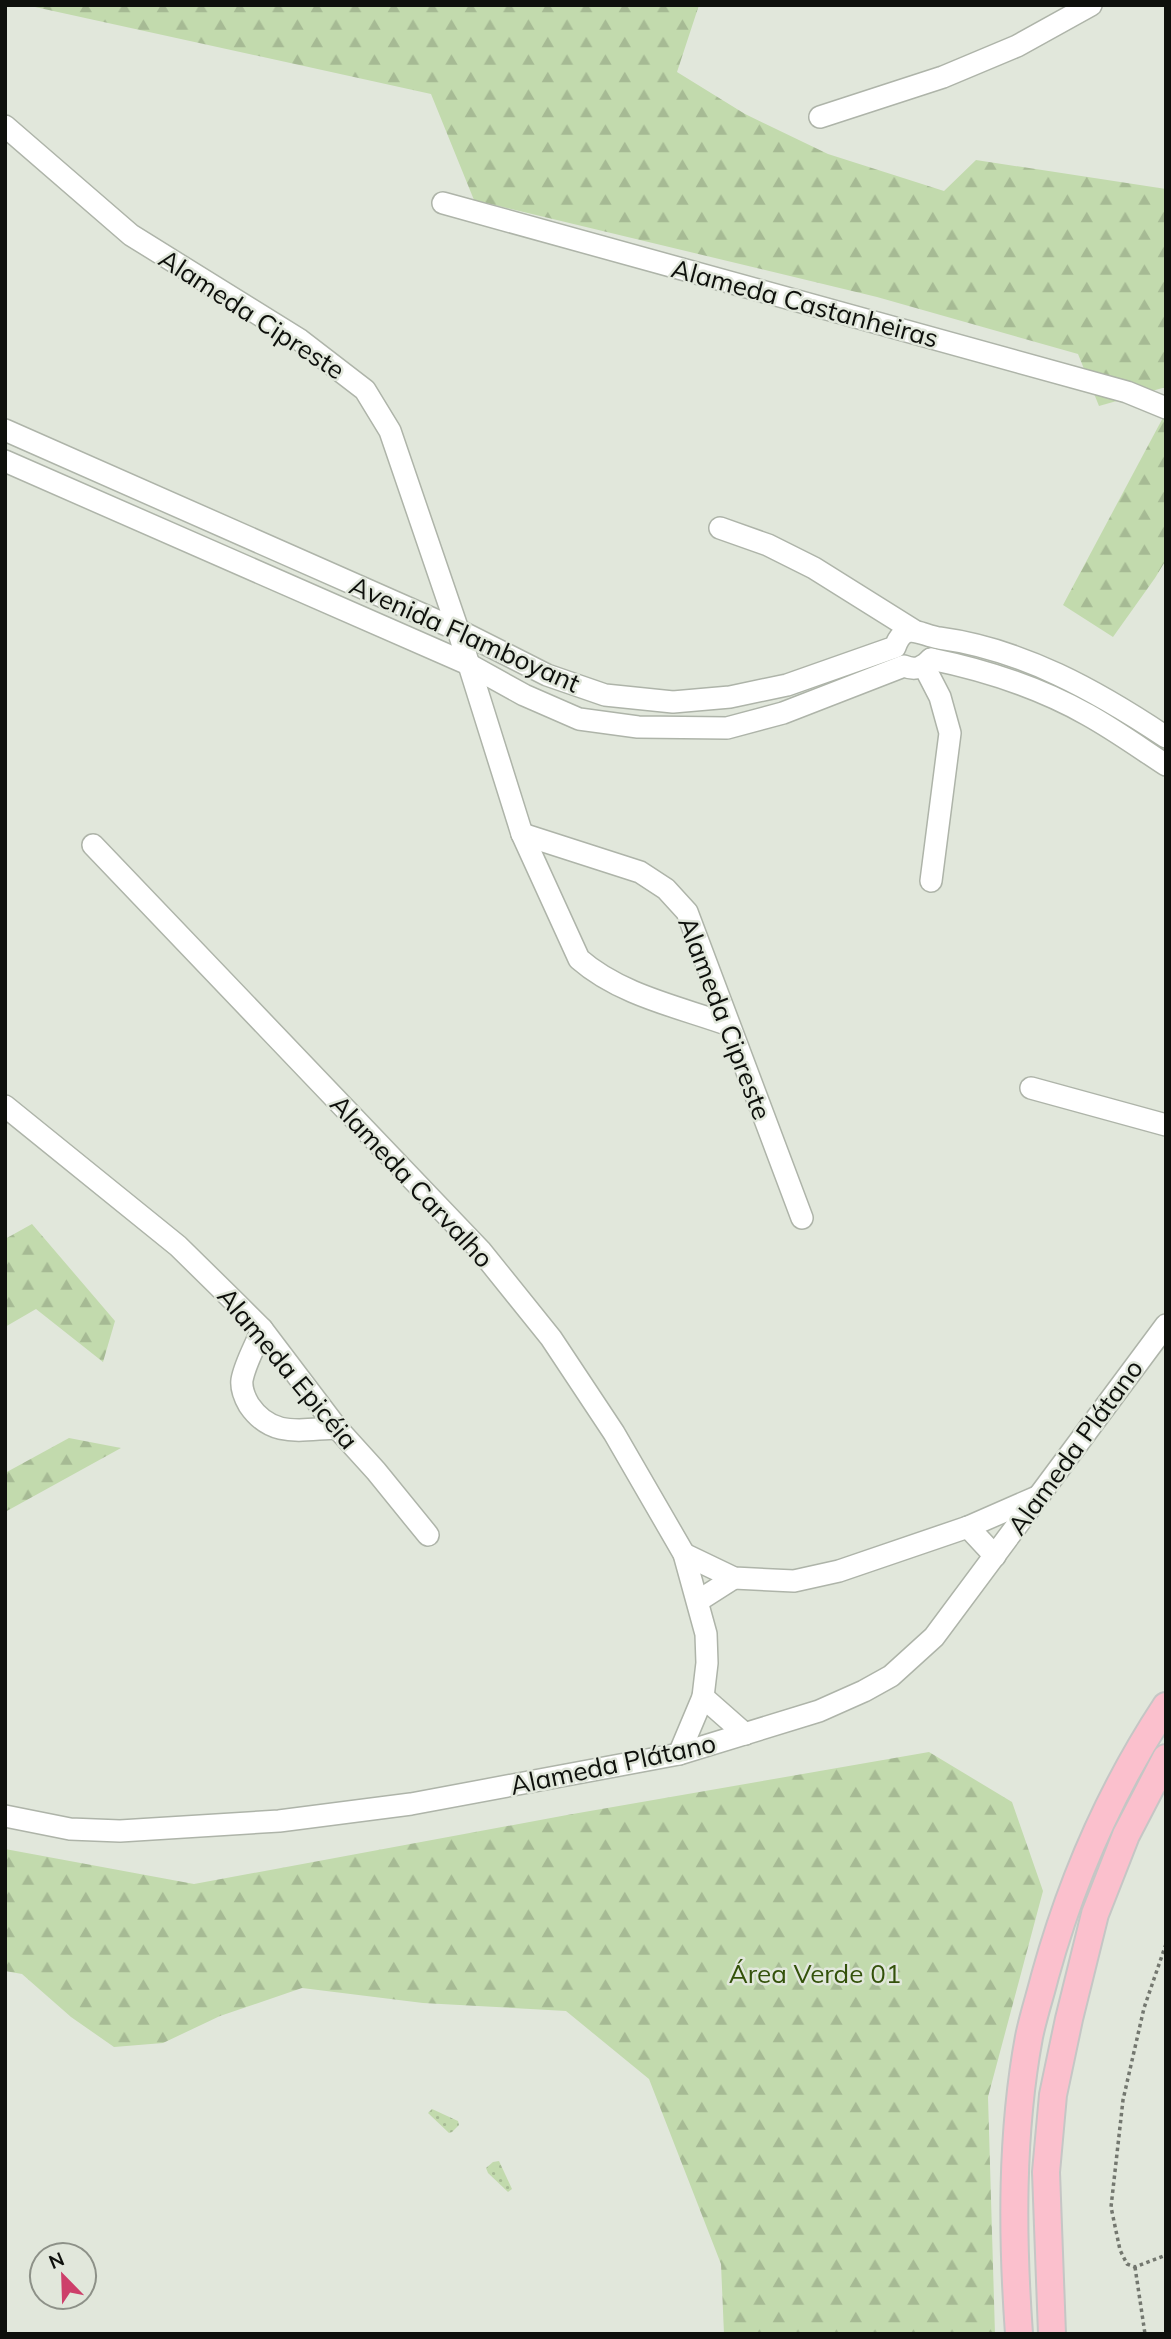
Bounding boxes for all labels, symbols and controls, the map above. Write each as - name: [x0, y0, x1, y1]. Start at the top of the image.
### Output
- street label: Alameda Cipreste: [153, 242, 351, 386]
- street label: Alameda Castanheiras: [668, 251, 942, 355]
- street label: Avenida Flamboyant: [345, 568, 585, 700]
- street label: Alameda Cipreste: [671, 912, 779, 1124]
- street label: Alameda Carvalho: [323, 1088, 501, 1274]
- street label: Alameda Epicéia: [211, 1280, 365, 1456]
- street label: Alameda Plátano: [1000, 1353, 1150, 1541]
- street label: Alameda Plátano: [507, 1726, 719, 1802]
- park label: Área Verde 01: [729, 1957, 901, 1990]
- north arrow: [28, 2241, 98, 2311]
- text: N: [45, 2247, 68, 2274]

